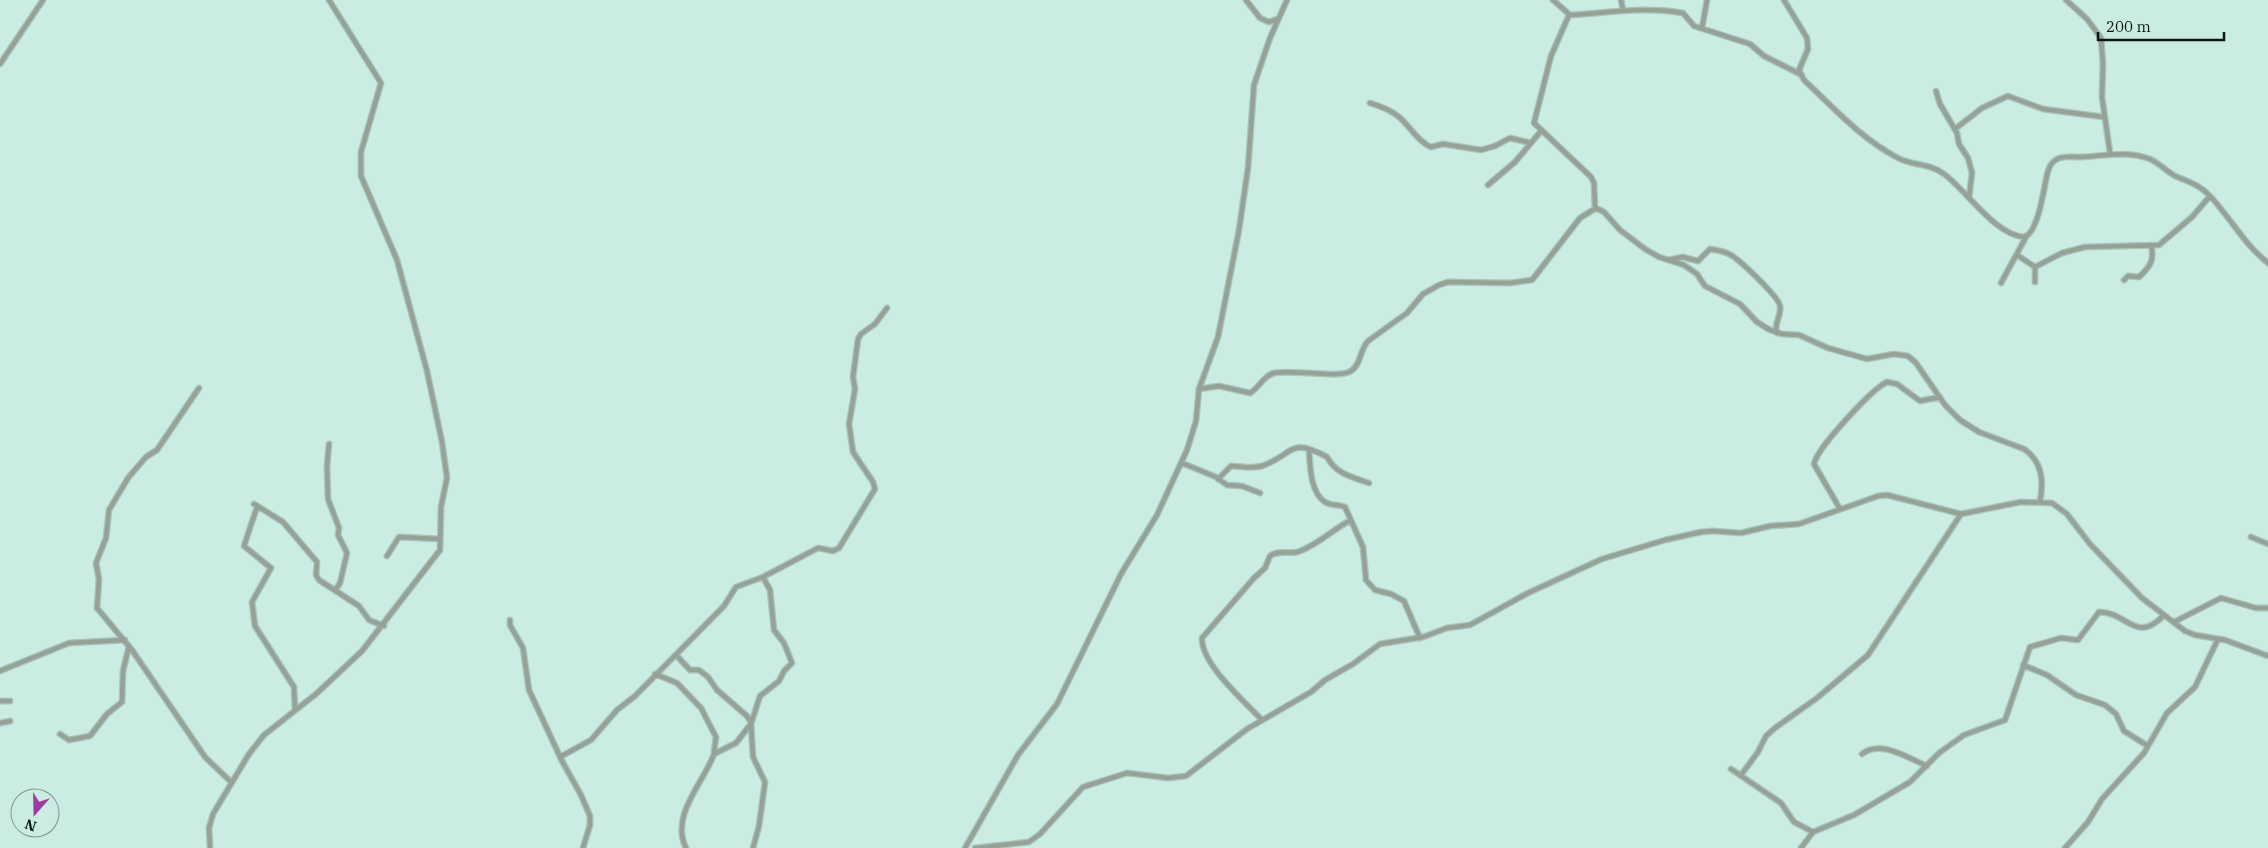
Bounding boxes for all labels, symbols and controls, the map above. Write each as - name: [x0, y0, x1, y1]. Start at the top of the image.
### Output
- scale bar: [2098, 10, 2224, 42]
- text: 200 m: [2106, 17, 2151, 36]
- north arrow: [10, 788, 60, 838]
- text: N: [22, 815, 39, 836]

